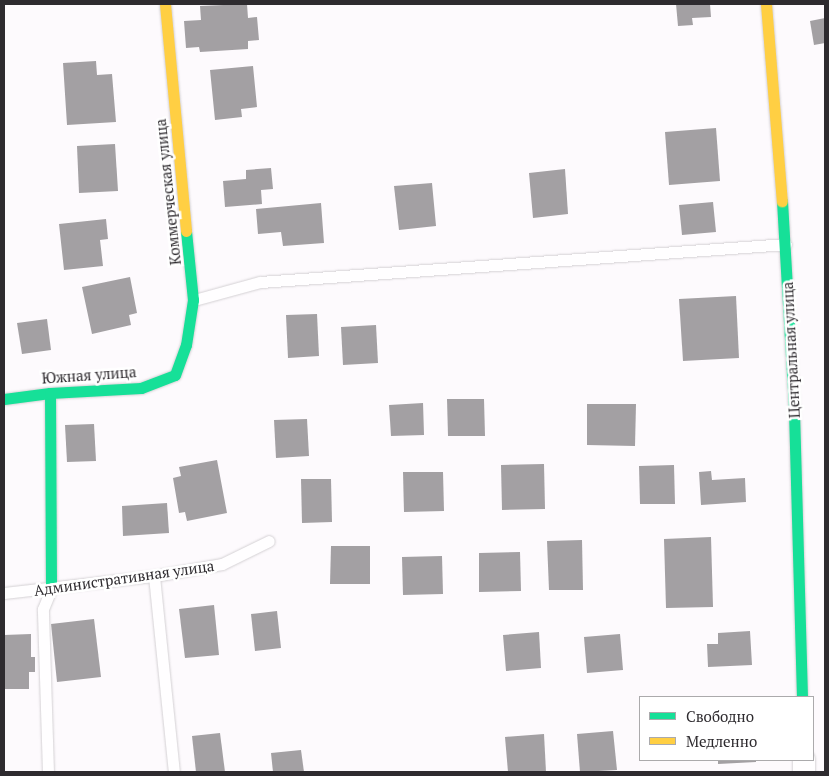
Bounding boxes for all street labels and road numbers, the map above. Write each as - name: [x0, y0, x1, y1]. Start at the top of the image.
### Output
- street label: Коммерческая улица: [151, 118, 185, 266]
- street label: Центральная улица: [778, 281, 804, 419]
- street label: Южная улица: [41, 363, 137, 387]
- street label: Административная улица: [33, 556, 215, 600]

